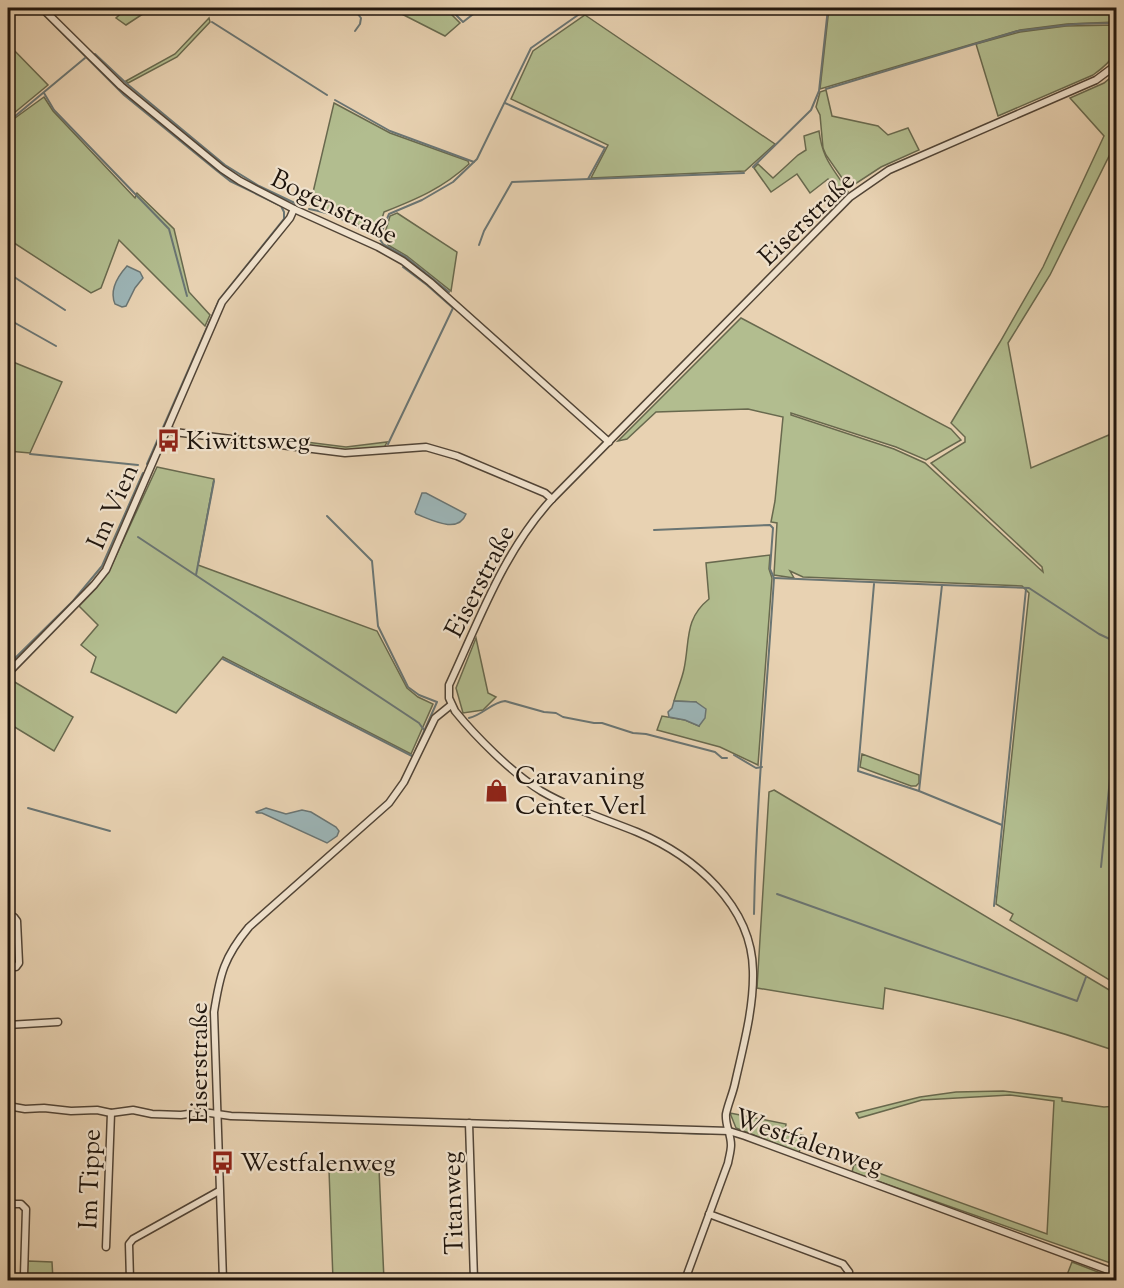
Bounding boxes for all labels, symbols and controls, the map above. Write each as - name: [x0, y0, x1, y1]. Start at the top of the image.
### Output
- street label: Bogenstraße: [264, 162, 404, 255]
- street label: Eiserstraße: [751, 164, 864, 275]
- place label: Kiwittsweg: [186, 424, 310, 461]
- bus stop icon: Kiwittsweg: [155, 427, 181, 453]
- street label: Im Vien: [79, 458, 149, 556]
- street label: Eiserstraße: [437, 519, 525, 645]
- place label: Caravaning Center Verl: [515, 759, 646, 826]
- shop icon: Caravaning Center Verl: [484, 777, 510, 803]
- street label: Eiserstraße: [182, 1002, 219, 1124]
- street label: Westfalenweg: [729, 1101, 888, 1186]
- street label: Im Tippe: [71, 1128, 112, 1230]
- place label: Westfalenweg: [240, 1146, 396, 1183]
- bus stop icon: Westfalenweg: [209, 1149, 235, 1175]
- street label: Titanweg: [434, 1151, 475, 1255]

